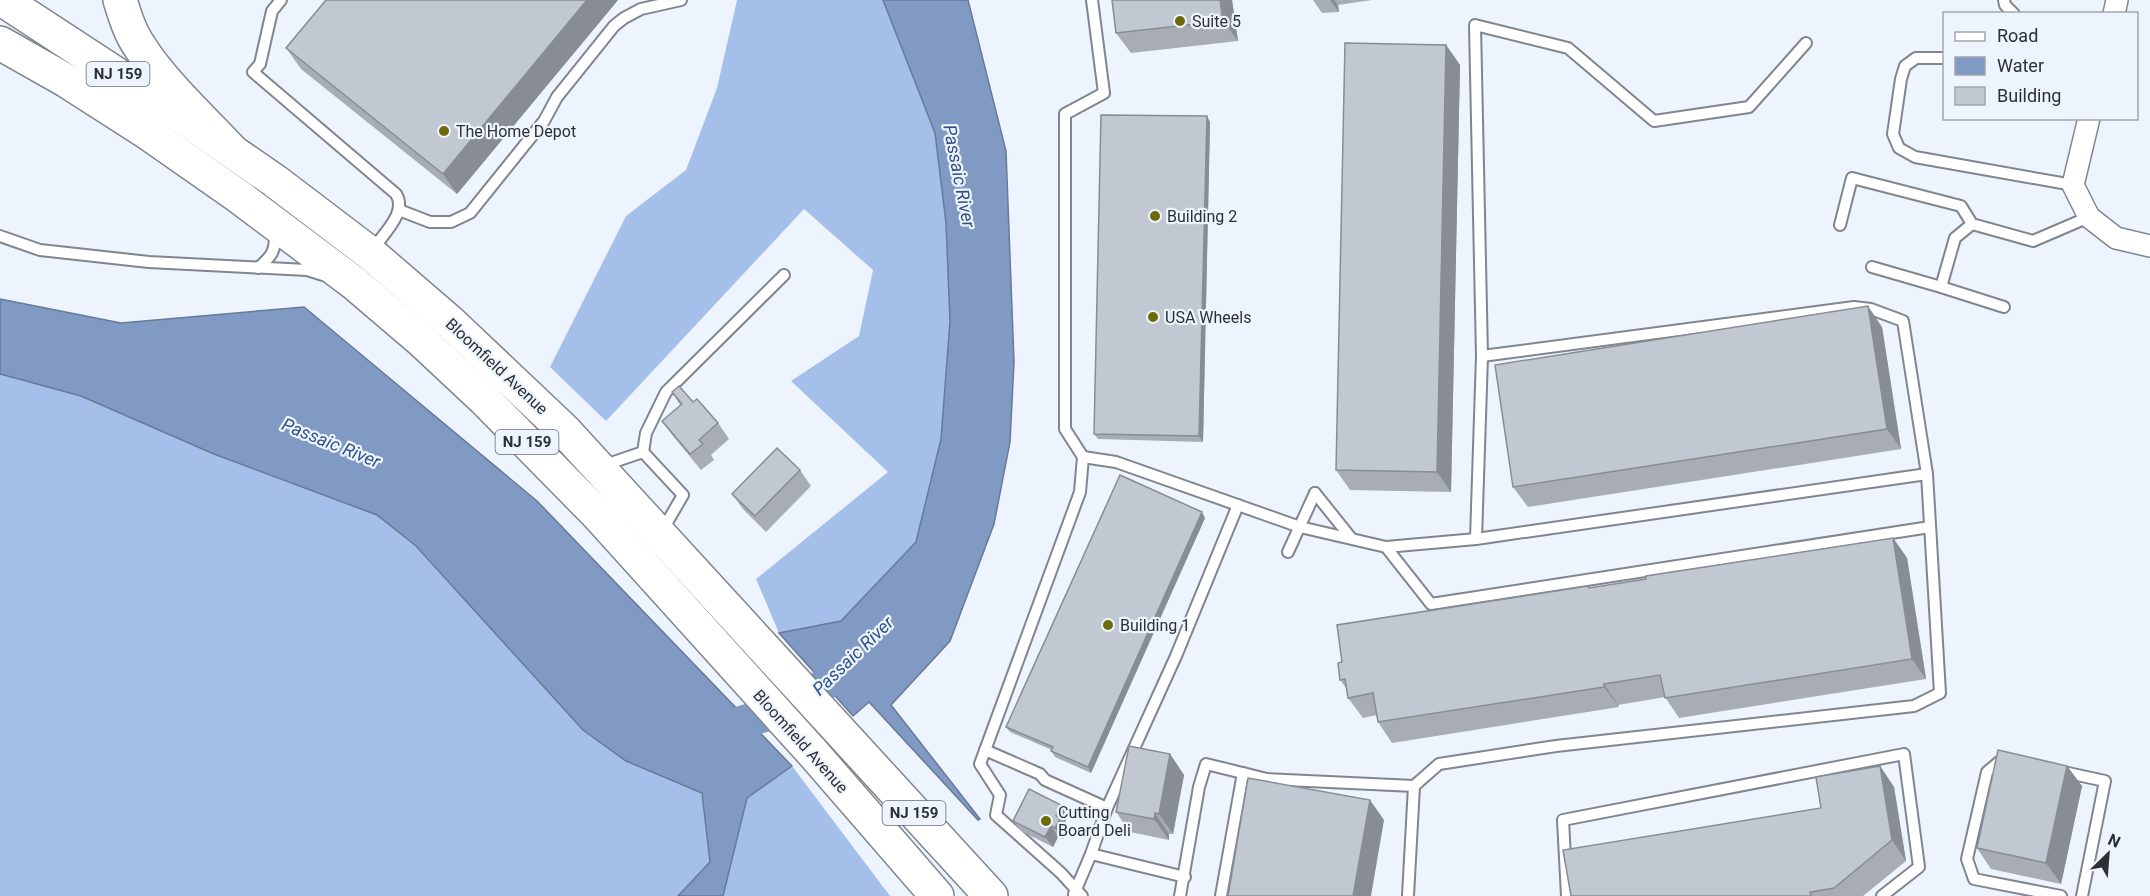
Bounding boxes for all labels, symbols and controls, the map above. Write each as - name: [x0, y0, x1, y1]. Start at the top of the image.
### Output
- place label: Suite 5: [1192, 12, 1241, 31]
- legend: [1943, 12, 2138, 120]
- marker: Suite 5: [1173, 14, 1187, 28]
- text: Road: [1997, 25, 2038, 46]
- text: Water: [1997, 55, 2044, 76]
- road number: NJ 159: [86, 62, 150, 86]
- text: Building: [1997, 85, 2061, 106]
- place label: The Home Depot: [456, 122, 576, 141]
- water label: Passaic River: [939, 123, 980, 230]
- marker: The Home Depot: [437, 124, 451, 138]
- place label: Building 2: [1167, 207, 1237, 226]
- marker: Building 2: [1148, 209, 1162, 223]
- place label: USA Wheels: [1165, 308, 1251, 327]
- marker: USA Wheels: [1146, 310, 1160, 324]
- street label: Bloomfield Avenue: [442, 314, 552, 419]
- water label: Passaic River: [279, 413, 384, 472]
- road number: NJ 159: [496, 430, 558, 454]
- water label: Passaic River: [808, 611, 898, 699]
- place label: Building 1: [1120, 616, 1190, 635]
- marker: Building 1: [1101, 618, 1115, 632]
- street label: Bloomfield Avenue: [749, 686, 852, 797]
- road number: NJ 159: [882, 801, 946, 825]
- place label: Cutting Board Deli: [1058, 803, 1131, 840]
- marker: Cutting Board Deli: [1039, 814, 1053, 828]
- north arrow: [2078, 824, 2138, 884]
- text: N: [2105, 830, 2123, 852]

